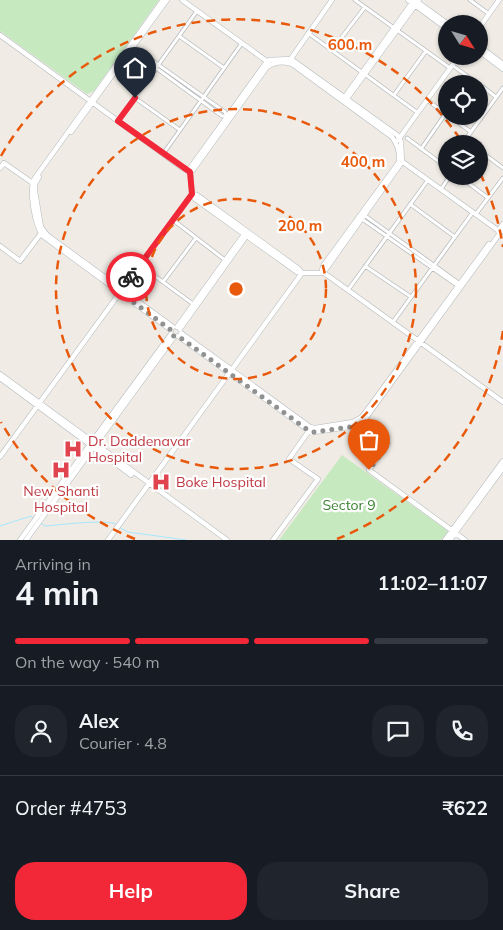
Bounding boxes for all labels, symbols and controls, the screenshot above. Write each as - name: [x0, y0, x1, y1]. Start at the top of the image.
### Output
- north arrow: [438, 15, 488, 65]
- map controls: [438, 15, 488, 185]
- text: 600 m: [328, 35, 372, 54]
- pin: [114, 47, 156, 98]
- icon: home: [121, 54, 149, 82]
- button: locate: [438, 75, 488, 125]
- button: layers: [438, 135, 488, 185]
- text: 400 m: [341, 152, 385, 171]
- text: 200 m: [278, 216, 322, 235]
- courier: [106, 252, 156, 302]
- icon: bike: [117, 263, 145, 291]
- centre of rings: [227, 280, 245, 298]
- pin: [348, 419, 390, 470]
- icon: bag: [355, 426, 383, 454]
- place label: Dr. Daddenavar Hospital: [88, 432, 192, 466]
- hospital icon: Dr. Daddenavar Hospital: [62, 438, 84, 460]
- hospital icon: New Shanti Hospital: [50, 459, 72, 481]
- hospital icon: Boke Hospital: [150, 471, 172, 493]
- place label: Boke Hospital: [176, 473, 266, 491]
- place label: New Shanti Hospital: [23, 482, 99, 516]
- park label: Sector 9: [322, 496, 376, 514]
- text: Arriving in: [15, 554, 91, 574]
- text: 11:02–11:07: [378, 571, 488, 595]
- text: 4 min: [15, 573, 99, 613]
- text: On the way · 540 m: [15, 652, 160, 672]
- button: person: [15, 705, 67, 757]
- button: chat: [372, 705, 424, 757]
- button: phone: [436, 705, 488, 757]
- text: Alex: [79, 709, 119, 733]
- text: Courier · 4.8: [79, 733, 167, 753]
- text: Order #4753: [15, 796, 127, 820]
- text: ₹622: [442, 796, 488, 820]
- button: Help: [15, 862, 247, 920]
- button: Share: [257, 862, 488, 920]

